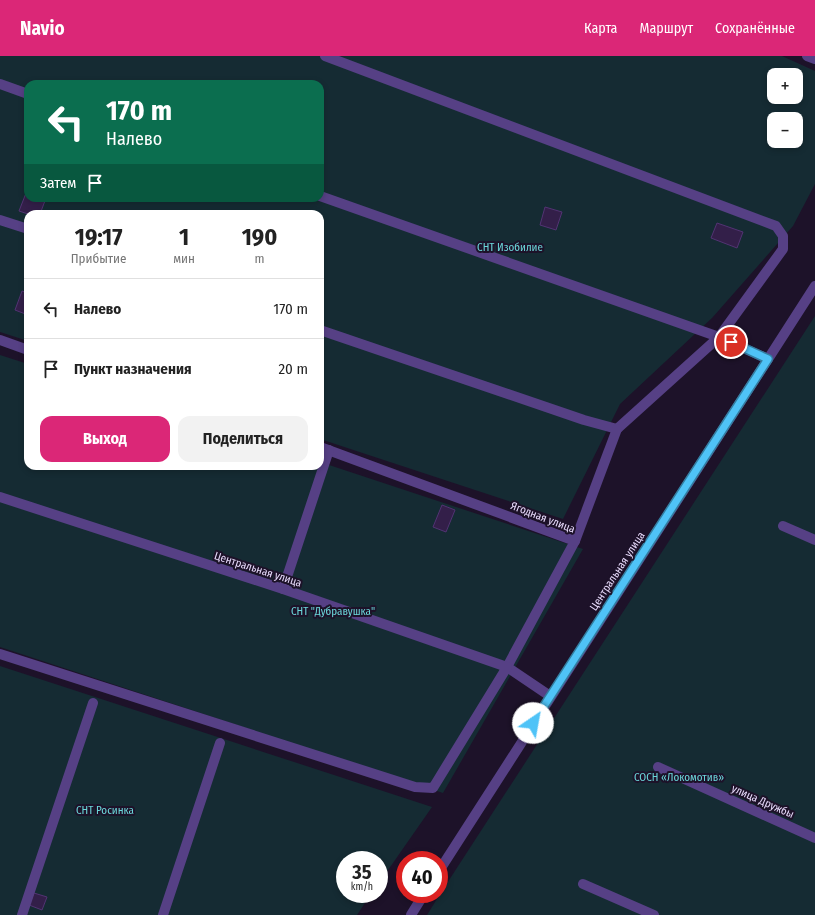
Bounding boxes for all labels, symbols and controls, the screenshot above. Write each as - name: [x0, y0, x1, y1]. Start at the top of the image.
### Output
- text: Navio: [20, 17, 65, 40]
- text: Карта: [584, 20, 617, 37]
- text: Маршрут: [639, 20, 693, 37]
- text: Сохранённые: [715, 20, 795, 37]
- map controls: [767, 68, 803, 148]
- button: +: [767, 68, 803, 104]
- text: 170 m: [106, 94, 172, 127]
- icon: left: [40, 96, 92, 148]
- button: −: [767, 112, 803, 148]
- text: Налево: [106, 128, 162, 150]
- icon: arrive: [84, 172, 106, 194]
- text: Затем: [40, 174, 76, 192]
- text: 19:17: [75, 223, 122, 251]
- text: 1: [179, 223, 189, 251]
- text: 190: [242, 223, 277, 251]
- park label: СНТ Изобилие: [477, 241, 543, 254]
- text: Прибытие: [71, 251, 126, 266]
- text: мин: [173, 251, 195, 266]
- text: m: [254, 251, 264, 266]
- icon: left: [40, 298, 62, 320]
- text: Налево: [74, 300, 121, 318]
- text: 170 m: [273, 300, 308, 318]
- pin: [714, 325, 748, 359]
- icon: arrive: [720, 331, 742, 353]
- icon: arrive: [40, 358, 62, 380]
- text: Пункт назначения: [74, 360, 192, 378]
- text: 20 m: [279, 360, 308, 378]
- button: Выход: [40, 416, 170, 462]
- button: Поделиться: [178, 416, 308, 462]
- street label: Ягодная улица: [509, 499, 577, 536]
- street label: Центральная улица: [587, 530, 648, 613]
- street label: Центральная улица: [212, 549, 303, 590]
- park label: СНТ "Дубравушка": [291, 605, 375, 618]
- position arrow: [512, 702, 554, 744]
- park label: СОСН «Локомотив»: [634, 771, 724, 784]
- street label: улица Дружбы: [730, 782, 796, 821]
- park label: СНТ Росинка: [76, 804, 134, 817]
- speed limit sign: 40: [396, 851, 448, 903]
- text: 35: [352, 860, 372, 884]
- text: km/h: [351, 881, 373, 893]

